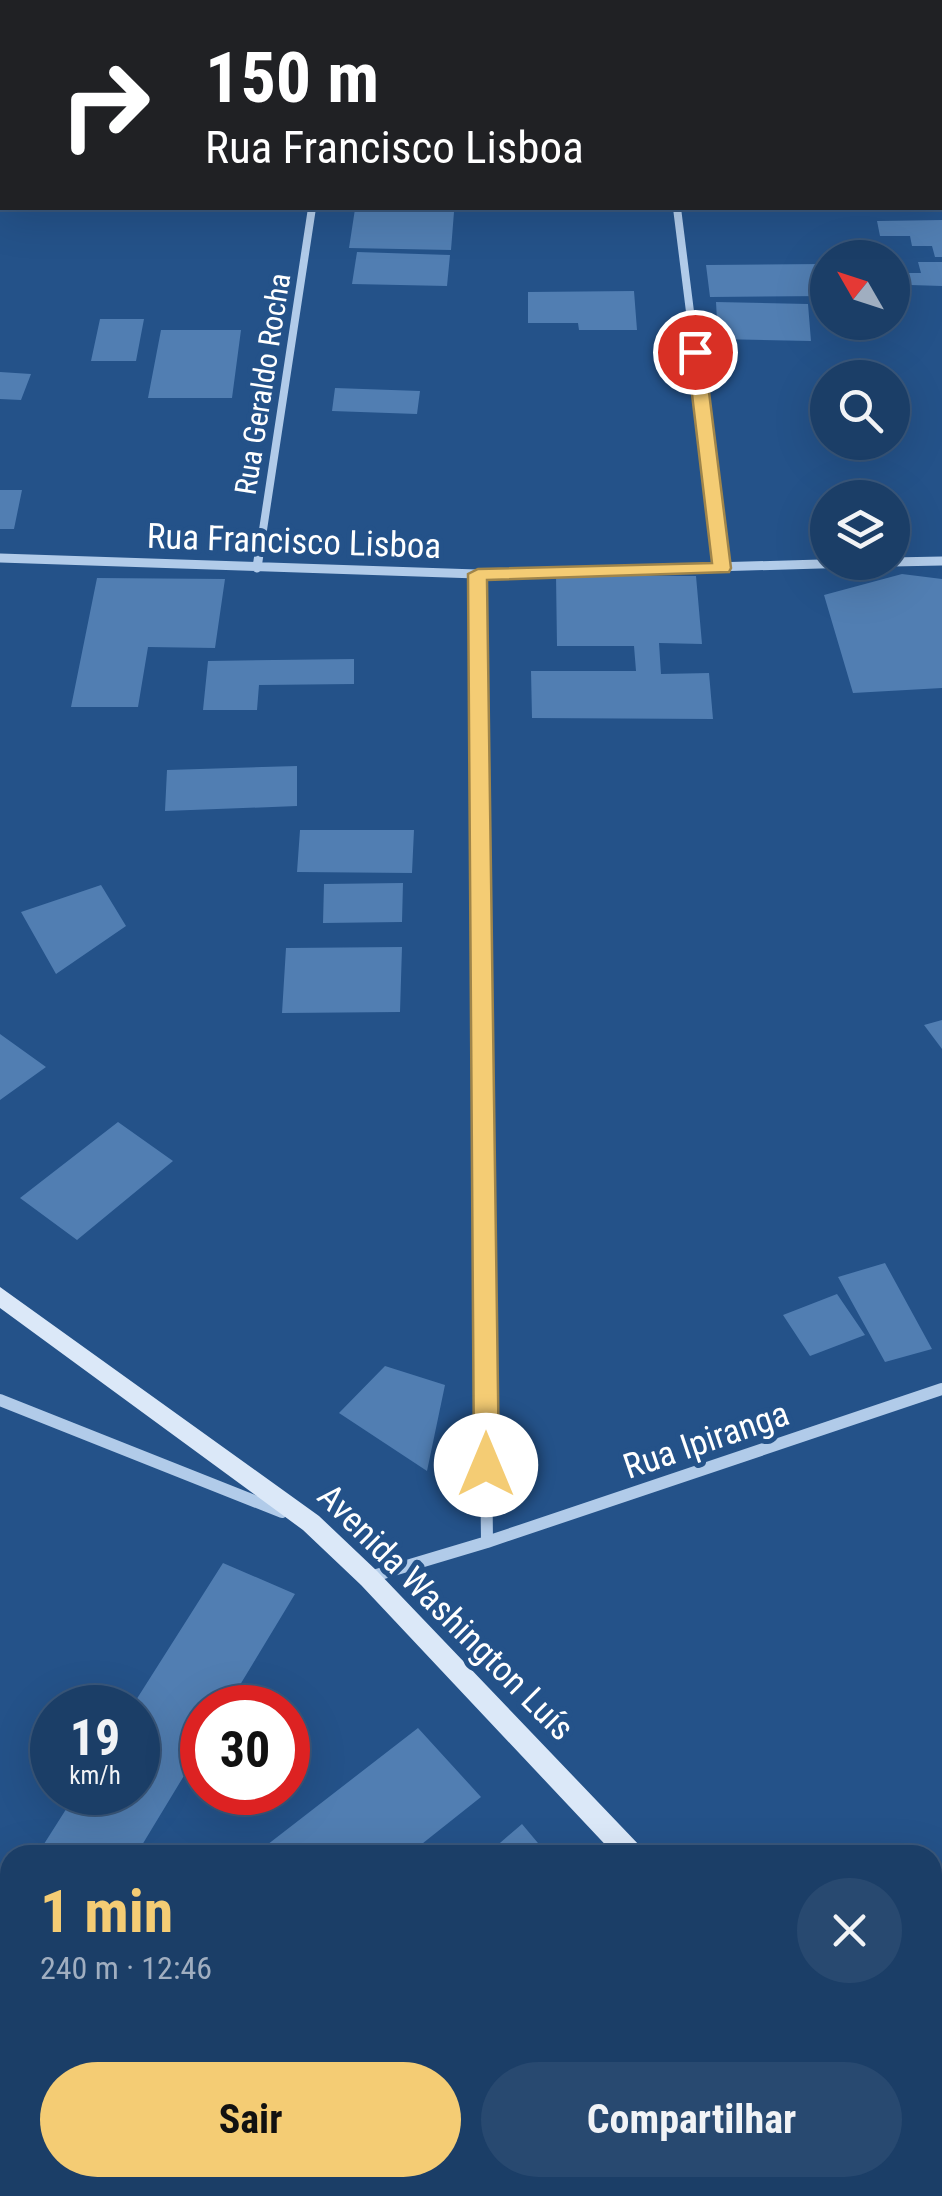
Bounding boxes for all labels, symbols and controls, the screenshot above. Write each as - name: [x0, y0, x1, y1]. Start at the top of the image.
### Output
- text: 150 m: [205, 37, 379, 119]
- icon: right: [40, 40, 170, 170]
- text: Rua Francisco Lisboa: [205, 121, 584, 174]
- north arrow: [810, 240, 910, 340]
- map controls: [810, 240, 910, 580]
- street label: Rua Geraldo Rocha: [228, 271, 297, 497]
- pin: [653, 310, 738, 395]
- icon: arrive: [668, 325, 723, 380]
- button: search: [810, 360, 910, 460]
- button: layers: [810, 480, 910, 580]
- street label: Rua Francisco Lisboa: [146, 516, 442, 567]
- street label: Rua Ipiranga: [618, 1393, 794, 1488]
- position arrow: [434, 1413, 538, 1517]
- street label: Avenida Washington Luís: [309, 1476, 582, 1749]
- speed limit sign: 30: [180, 1685, 310, 1815]
- text: 19: [70, 1709, 120, 1767]
- text: km/h: [69, 1761, 121, 1790]
- text: 1 min: [40, 1876, 173, 1947]
- button: close: [797, 1878, 902, 1983]
- text: 240 m · 12:46: [40, 1949, 212, 1987]
- button: Sair: [40, 2062, 461, 2177]
- button: Compartilhar: [481, 2062, 902, 2177]

